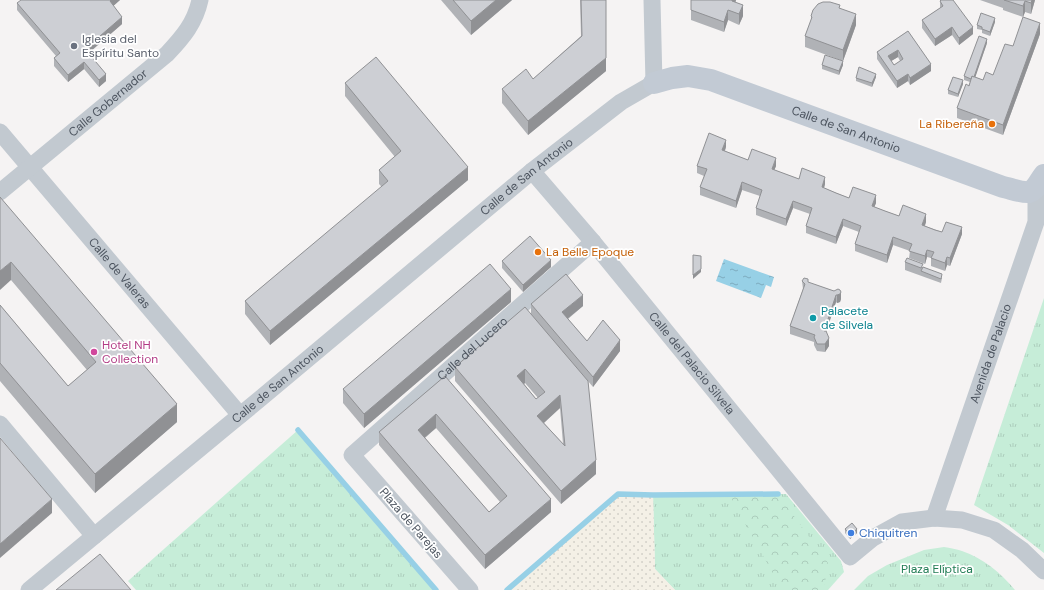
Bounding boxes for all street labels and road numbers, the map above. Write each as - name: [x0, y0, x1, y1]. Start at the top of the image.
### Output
- street label: Calle Gobernador: [65, 65, 151, 140]
- street label: Calle de San Antonio: [789, 102, 903, 157]
- street label: Calle de San Antonio: [477, 134, 576, 219]
- street label: Calle de Valeras: [85, 234, 154, 312]
- street label: Avenida de Palacio: [966, 302, 1015, 405]
- street label: Calle del Palacio Silvela: [645, 309, 739, 418]
- street label: Calle del Lucero: [434, 313, 511, 384]
- street label: Calle de San Antonio: [228, 341, 327, 427]
- street label: Plaza de Parejas: [376, 484, 446, 562]

